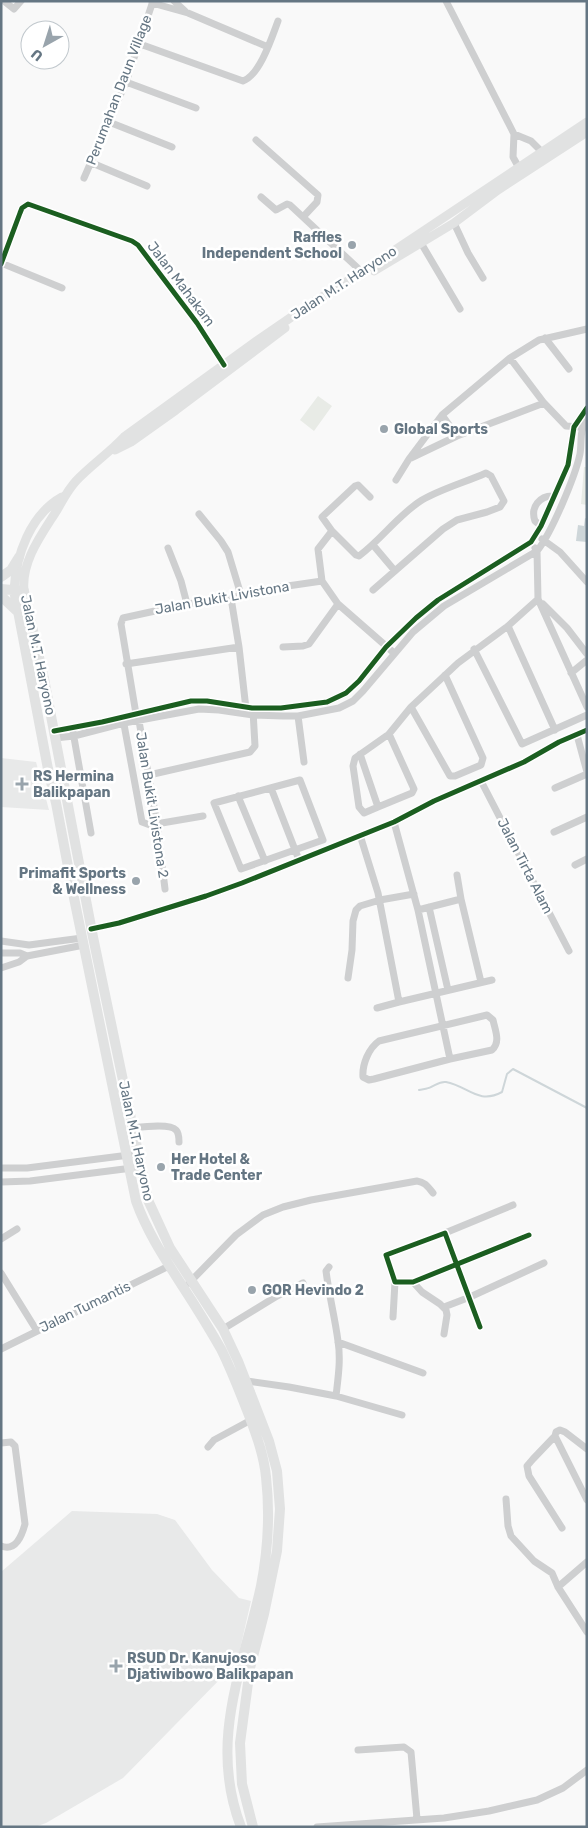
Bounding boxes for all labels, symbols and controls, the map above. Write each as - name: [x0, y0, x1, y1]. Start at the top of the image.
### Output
- street label: Perumahan Daun Village: [83, 12, 156, 167]
- north arrow: [20, 20, 70, 70]
- text: U: [28, 45, 46, 65]
- place label: Raffles Independent School: [202, 229, 342, 262]
- street label: Jalan Mahakam: [144, 238, 218, 330]
- marker: Raffles Independent School: [346, 239, 358, 251]
- street label: Jalan M.T. Haryono: [288, 243, 400, 323]
- place label: Global Sports: [394, 421, 488, 438]
- marker: Global Sports: [378, 423, 390, 435]
- street label: Jalan Bukit Livistona: [153, 578, 291, 618]
- street label: Jalan M.T. Haryono: [17, 593, 59, 717]
- street label: Jalan Bukit Livistona 2: [132, 731, 172, 879]
- place label: RS Hermina Balikpapan: [33, 768, 114, 801]
- marker: RS Hermina Balikpapan: [15, 777, 29, 791]
- street label: Jalan Tirta Alam: [494, 815, 556, 917]
- place label: Primafit Sports & Wellness: [19, 865, 126, 898]
- marker: Primafit Sports & Wellness: [130, 875, 142, 887]
- street label: Jalan M.T. Haryono: [115, 1079, 157, 1203]
- place label: Her Hotel & Trade Center: [171, 1151, 263, 1184]
- marker: Her Hotel & Trade Center: [155, 1161, 167, 1173]
- street label: Jalan Tumantis: [37, 1278, 133, 1336]
- place label: GOR Hevindo 2: [262, 1282, 364, 1299]
- marker: GOR Hevindo 2: [246, 1284, 258, 1296]
- place label: RSUD Dr. Kanujoso Djatiwibowo Balikpapan: [127, 1650, 293, 1683]
- marker: RSUD Dr. Kanujoso Djatiwibowo Balikpapan: [109, 1659, 123, 1673]

